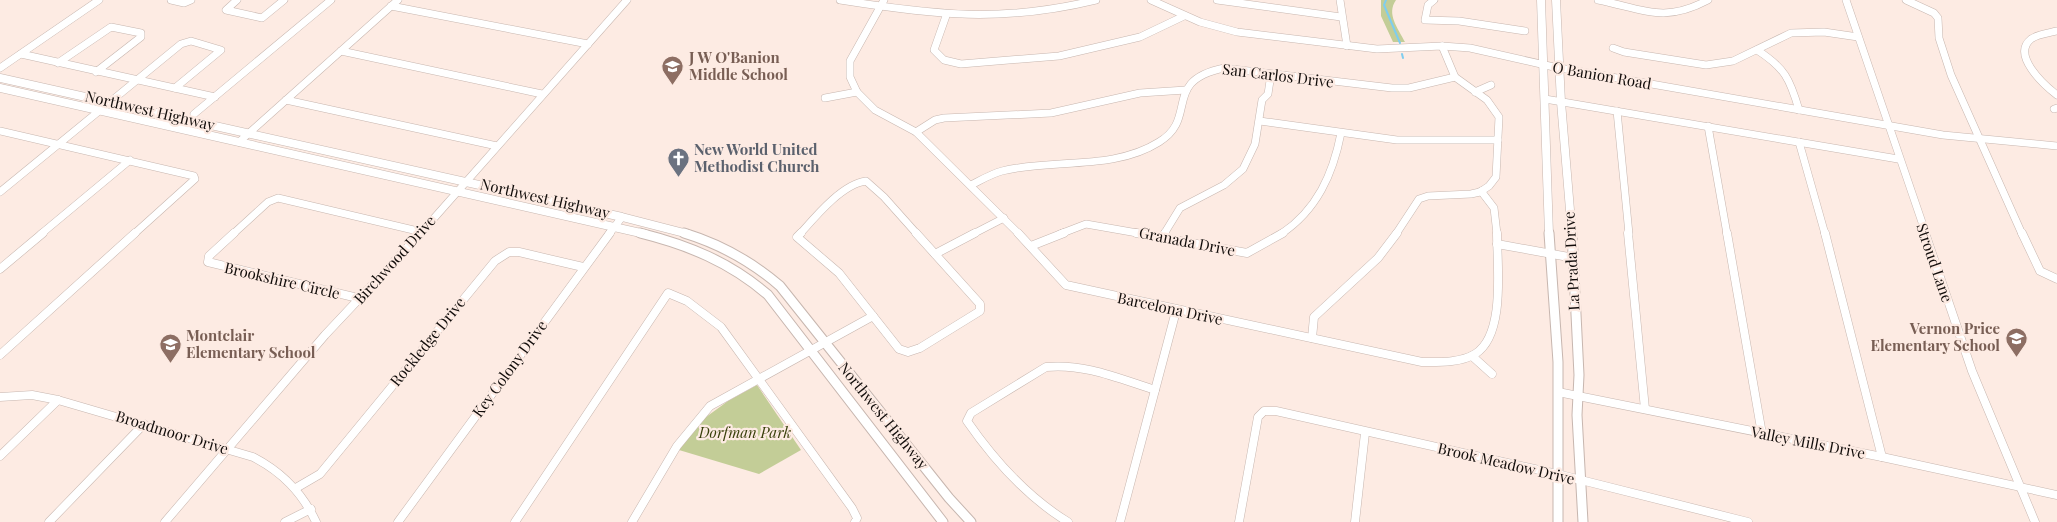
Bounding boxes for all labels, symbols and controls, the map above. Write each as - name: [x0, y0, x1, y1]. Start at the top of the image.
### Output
- place label: J W O'Banion Middle School: [688, 47, 788, 84]
- school or university icon: J W O'Banion Middle School: [661, 55, 685, 86]
- street label: O Banion Road: [1551, 56, 1653, 94]
- street label: San Carlos Drive: [1221, 58, 1335, 92]
- street label: Northwest Highway: [83, 85, 217, 135]
- place label: New World United Methodist Church: [694, 139, 820, 176]
- church icon: New World United Methodist Church: [666, 147, 690, 178]
- street label: Northwest Highway: [478, 173, 612, 223]
- street label: Birchwood Drive: [349, 211, 440, 308]
- street label: La Prada Drive: [1558, 211, 1584, 311]
- street label: Stroud Lane: [1912, 221, 1958, 305]
- street label: Granada Drive: [1137, 222, 1237, 260]
- street label: Brookshire Circle: [223, 257, 342, 303]
- street label: Barcelona Drive: [1116, 287, 1225, 329]
- street label: Rockledge Drive: [385, 293, 469, 390]
- street label: Key Colony Drive: [467, 316, 551, 421]
- place label: Vernon Price Elementary School: [1871, 318, 2000, 355]
- place label: Montclair Elementary School: [186, 325, 316, 362]
- school or university icon: Vernon Price Elementary School: [2004, 326, 2028, 357]
- school or university icon: Montclair Elementary School: [158, 333, 182, 364]
- street label: Northwest Highway: [834, 358, 934, 473]
- street label: Broadmoor Drive: [114, 405, 231, 459]
- street label: Valley Mills Drive: [1748, 421, 1867, 463]
- park label: Dorfman Park: [698, 422, 792, 442]
- street label: Brook Meadow Drive: [1436, 438, 1577, 489]

